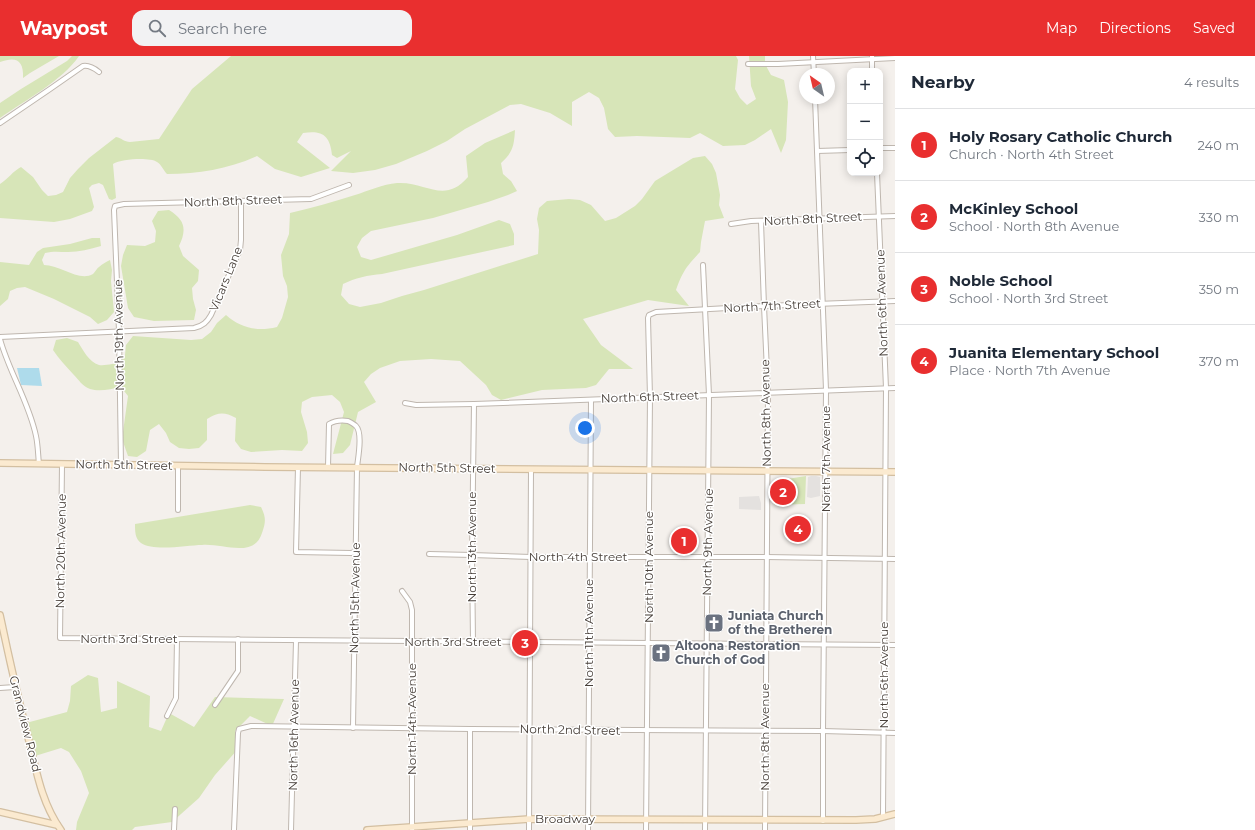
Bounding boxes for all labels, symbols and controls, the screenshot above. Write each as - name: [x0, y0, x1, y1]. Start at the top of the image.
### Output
- search box: [132, 10, 412, 46]
- text: Waypost: [20, 17, 108, 40]
- icon: search: [146, 17, 168, 39]
- text: Search here: [178, 19, 267, 38]
- text: Map: [1046, 19, 1077, 37]
- text: Directions: [1099, 19, 1171, 37]
- text: Saved: [1193, 19, 1235, 37]
- north arrow: [799, 68, 835, 104]
- map controls: [847, 68, 883, 176]
- button: +: [847, 68, 883, 104]
- text: Nearby: [911, 72, 975, 92]
- text: 4 results: [1184, 74, 1239, 90]
- button: −: [847, 104, 883, 140]
- text: Holy Rosary Catholic Church: [949, 127, 1172, 146]
- text: 1: [921, 137, 927, 153]
- text: 240 m: [1198, 137, 1239, 153]
- button: locate: [847, 140, 883, 176]
- text: Church · North 4th Street: [949, 146, 1114, 162]
- street label: North 8th Street: [184, 191, 283, 210]
- text: McKinley School: [949, 199, 1078, 218]
- street label: North 8th Street: [763, 208, 863, 229]
- text: 2: [920, 209, 928, 225]
- text: 330 m: [1199, 209, 1239, 225]
- text: School · North 8th Avenue: [949, 218, 1119, 234]
- street label: Vicars Lane: [206, 244, 245, 313]
- street label: North 6th Avenue: [872, 249, 891, 357]
- text: Noble School: [949, 271, 1053, 290]
- street label: North 19th Avenue: [110, 279, 127, 391]
- text: 3: [920, 281, 928, 297]
- text: 350 m: [1199, 281, 1239, 297]
- text: School · North 3rd Street: [949, 290, 1108, 306]
- street label: North 7th Street: [723, 295, 821, 316]
- text: Juanita Elementary School: [949, 343, 1159, 362]
- text: 4: [920, 353, 928, 369]
- text: 370 m: [1199, 353, 1239, 369]
- street label: North 8th Avenue: [757, 359, 774, 467]
- text: Place · North 7th Avenue: [949, 362, 1110, 378]
- street label: North 6th Street: [601, 387, 699, 406]
- street label: North 7th Avenue: [818, 406, 833, 512]
- your location: [575, 418, 595, 438]
- street label: North 5th Street: [75, 456, 173, 473]
- street label: North 5th Street: [398, 459, 496, 476]
- pin: 2: [770, 477, 796, 507]
- street label: North 9th Avenue: [699, 488, 716, 596]
- street label: North 13th Avenue: [464, 492, 479, 602]
- street label: North 20th Avenue: [52, 494, 69, 608]
- street label: North 10th Avenue: [641, 511, 656, 623]
- pin: 4: [785, 514, 811, 544]
- pin: 1: [671, 526, 697, 556]
- street label: North 15th Avenue: [346, 542, 363, 654]
- street label: North 4th Street: [529, 549, 627, 564]
- street label: North 11th Avenue: [581, 579, 596, 687]
- place label: Juniata Church of the Bretheren: [727, 608, 832, 637]
- church icon: Juniata Church of the Bretheren: [703, 612, 725, 634]
- street label: North 6th Avenue: [876, 621, 891, 729]
- pin: 3: [512, 628, 538, 658]
- street label: North 3rd Street: [80, 631, 178, 646]
- street label: North 3rd Street: [404, 634, 502, 649]
- place label: Altoona Restoration Church of God: [674, 638, 800, 667]
- church icon: Altoona Restoration Church of God: [650, 642, 672, 664]
- street label: North 14th Avenue: [404, 663, 419, 775]
- street label: Grandview Road: [6, 674, 45, 774]
- street label: North 16th Avenue: [285, 679, 302, 791]
- street label: North 8th Avenue: [757, 683, 772, 791]
- street label: North 2nd Street: [519, 721, 621, 738]
- street label: Broadway: [535, 811, 596, 826]

